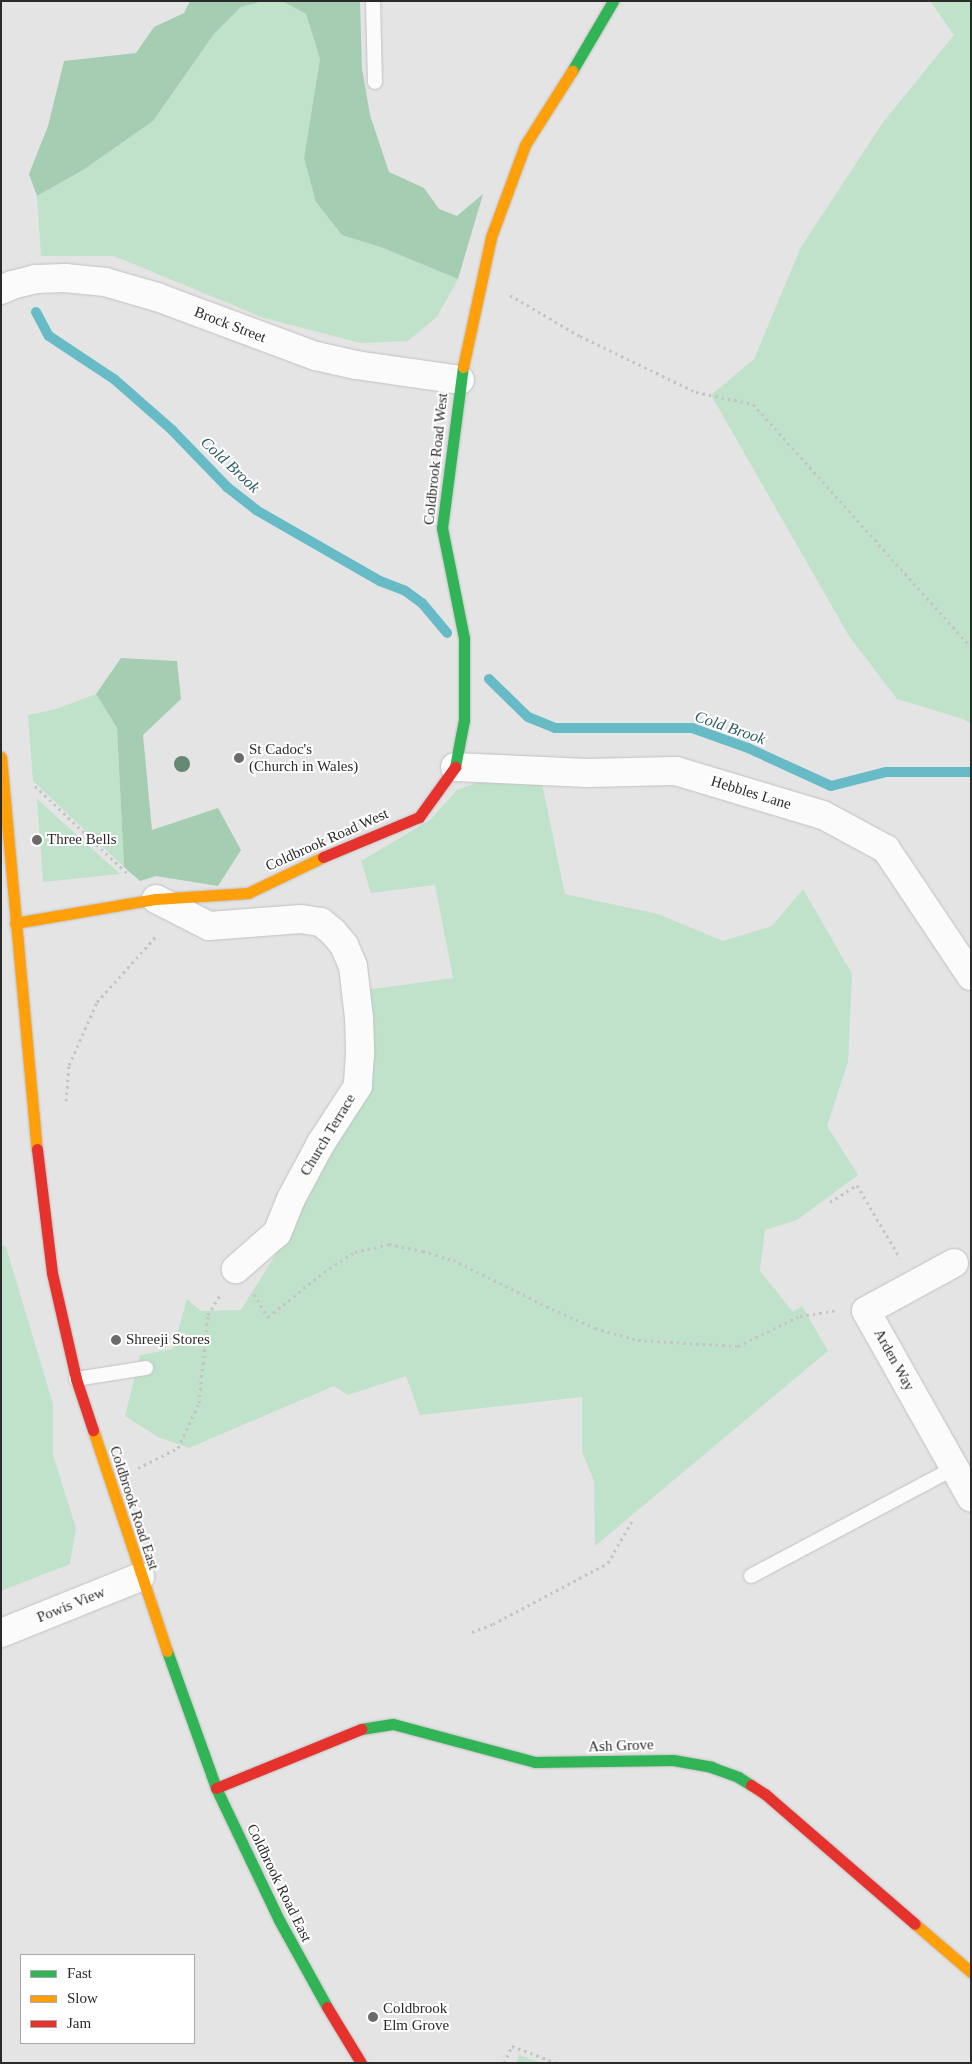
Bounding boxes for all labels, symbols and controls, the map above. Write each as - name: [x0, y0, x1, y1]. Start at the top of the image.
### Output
- street label: Brock Street: [192, 303, 268, 347]
- street label: Coldbrook Road West: [420, 392, 452, 526]
- water label: Cold Brook: [197, 433, 263, 497]
- water label: Cold Brook: [692, 707, 768, 749]
- place label: St Cadoc's (Church in Wales): [249, 740, 359, 775]
- marker: St Cadoc's (Church in Wales): [233, 752, 245, 764]
- street label: Hebbles Lane: [709, 772, 793, 814]
- street label: Coldbrook Road West: [263, 805, 391, 875]
- place label: Three Bells: [47, 831, 117, 849]
- marker: Three Bells: [31, 834, 43, 846]
- street label: Church Terrace: [296, 1091, 360, 1179]
- street label: Arden Way: [870, 1326, 918, 1394]
- place label: Shreeji Stores: [126, 1331, 210, 1349]
- marker: Shreeji Stores: [110, 1334, 122, 1346]
- street label: Coldbrook Road East: [105, 1444, 163, 1572]
- street label: Powis View: [34, 1583, 108, 1627]
- street label: Ash Grove: [588, 1736, 654, 1756]
- street label: Coldbrook Road East: [243, 1821, 315, 1945]
- legend: [20, 1954, 195, 2044]
- text: Fast: [67, 1965, 92, 1981]
- text: Slow: [67, 1990, 98, 2006]
- place label: Coldbrook Elm Grove: [383, 1999, 449, 2034]
- marker: Coldbrook Elm Grove: [367, 2011, 379, 2023]
- text: Jam: [67, 2015, 91, 2031]

